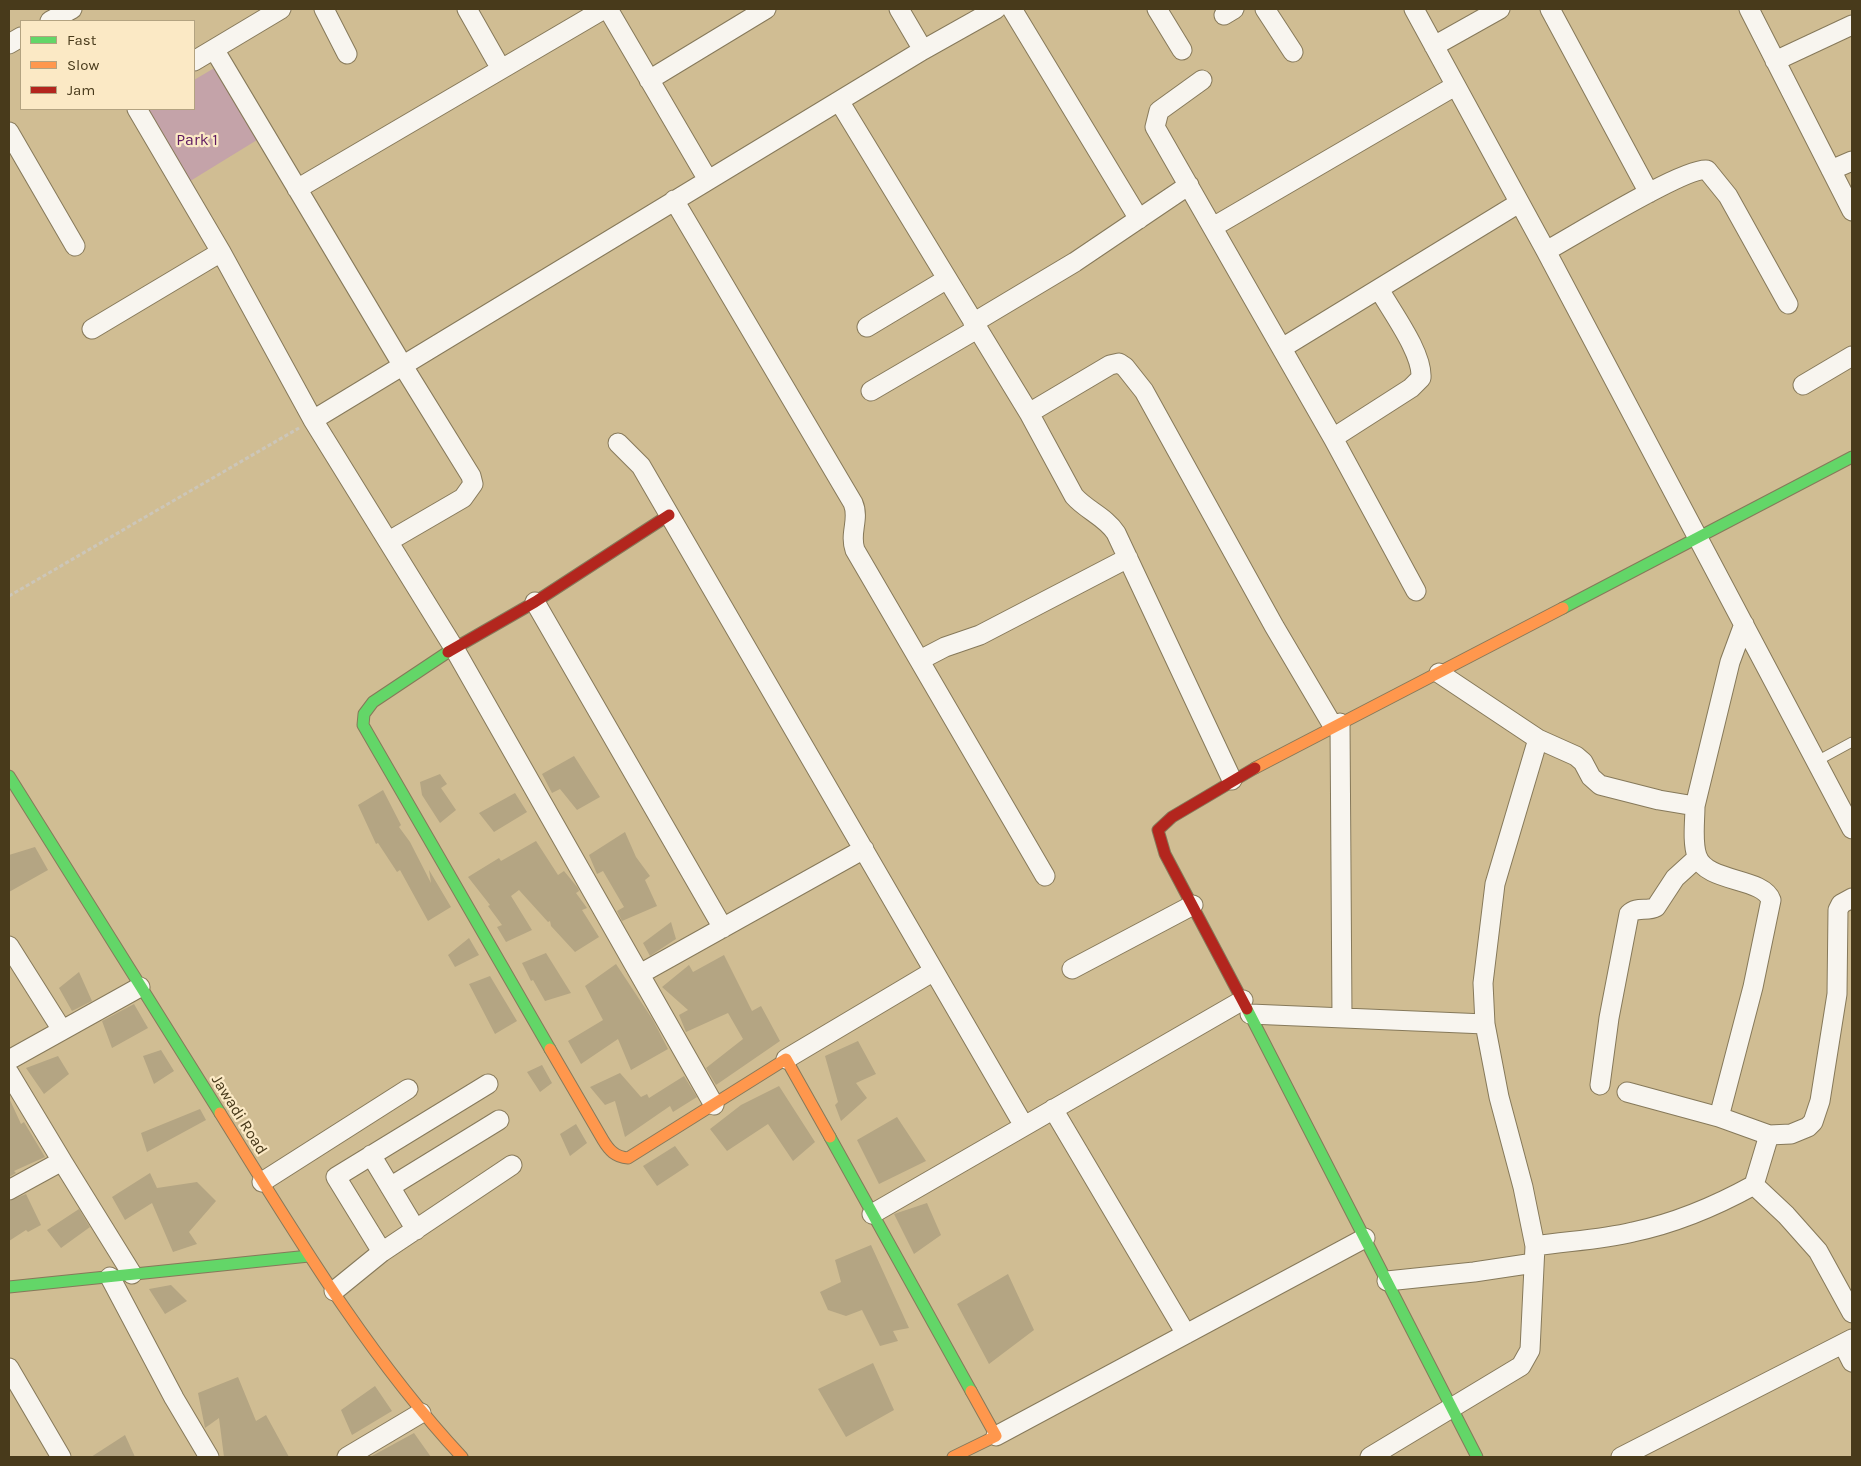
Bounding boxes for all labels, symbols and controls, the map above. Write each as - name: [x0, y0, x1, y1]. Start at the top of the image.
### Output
- legend: [20, 20, 195, 110]
- text: Fast: [67, 31, 96, 49]
- text: Slow: [67, 56, 99, 74]
- text: Jam: [67, 81, 95, 99]
- park label: Park 1: [176, 130, 218, 150]
- street label: Jawadi Road: [207, 1072, 271, 1158]

